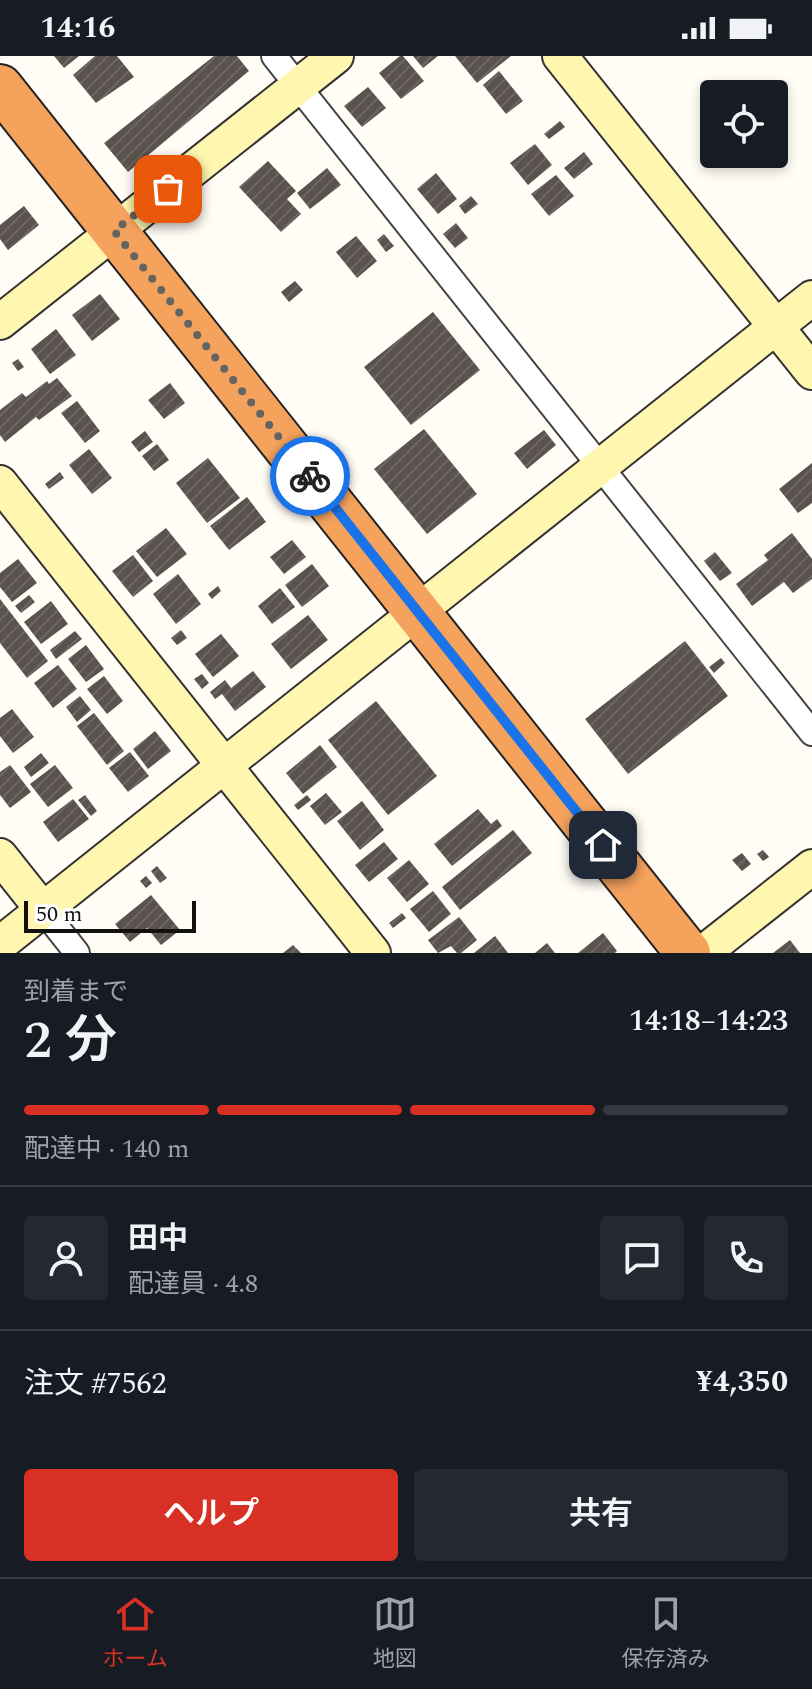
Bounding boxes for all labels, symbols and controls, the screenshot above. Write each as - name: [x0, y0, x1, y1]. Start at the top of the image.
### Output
- text: 14:16: [40, 5, 115, 51]
- map controls: [700, 80, 788, 168]
- button: locate: [700, 80, 788, 168]
- pin: [134, 155, 202, 223]
- icon: bag: [146, 167, 190, 211]
- courier: [270, 436, 350, 516]
- icon: bike: [288, 454, 332, 498]
- pin: [569, 811, 637, 879]
- icon: home: [581, 823, 625, 867]
- scale bar: [24, 897, 196, 933]
- text: 50 m: [36, 898, 82, 931]
- text: 到着まで: [24, 972, 128, 1012]
- text: 14:18–14:23: [629, 998, 788, 1044]
- text: 2 分: [24, 1002, 117, 1081]
- text: 配達中 · 140 m: [24, 1129, 189, 1169]
- button: person: [24, 1216, 108, 1300]
- text: 田中: [128, 1216, 188, 1262]
- button: chat: [600, 1216, 684, 1300]
- button: phone: [704, 1216, 788, 1300]
- text: 配達員 · 4.8: [128, 1264, 258, 1304]
- text: ¥4,350: [696, 1359, 788, 1405]
- text: 注文 #7562: [24, 1361, 167, 1407]
- button: ヘルプ: [24, 1469, 398, 1561]
- button: 共有: [414, 1469, 788, 1561]
- tab: ホーム: [102, 1592, 168, 1676]
- tab: 地図: [373, 1592, 417, 1676]
- tab: 保存済み: [622, 1592, 710, 1676]

